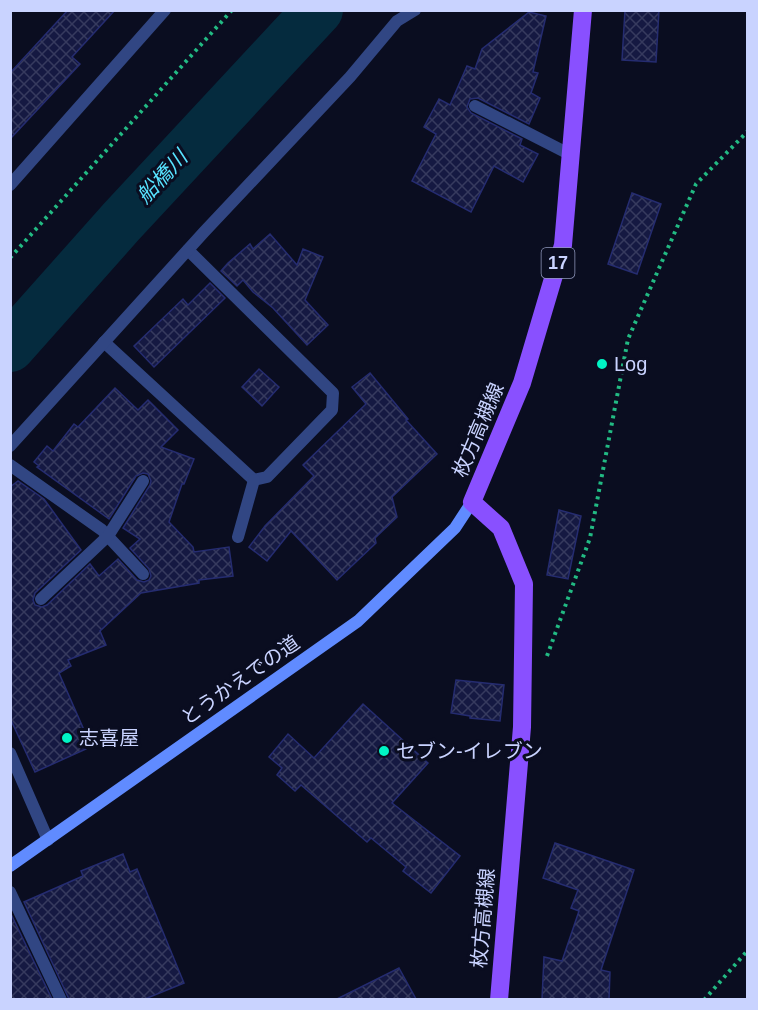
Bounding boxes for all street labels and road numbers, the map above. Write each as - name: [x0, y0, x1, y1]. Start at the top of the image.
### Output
- road number: 17: [542, 248, 574, 278]
- street label: 枚方高槻線: [448, 380, 508, 480]
- street label: とうかえでの道: [177, 631, 303, 729]
- street label: 枚方高槻線: [468, 867, 498, 969]

